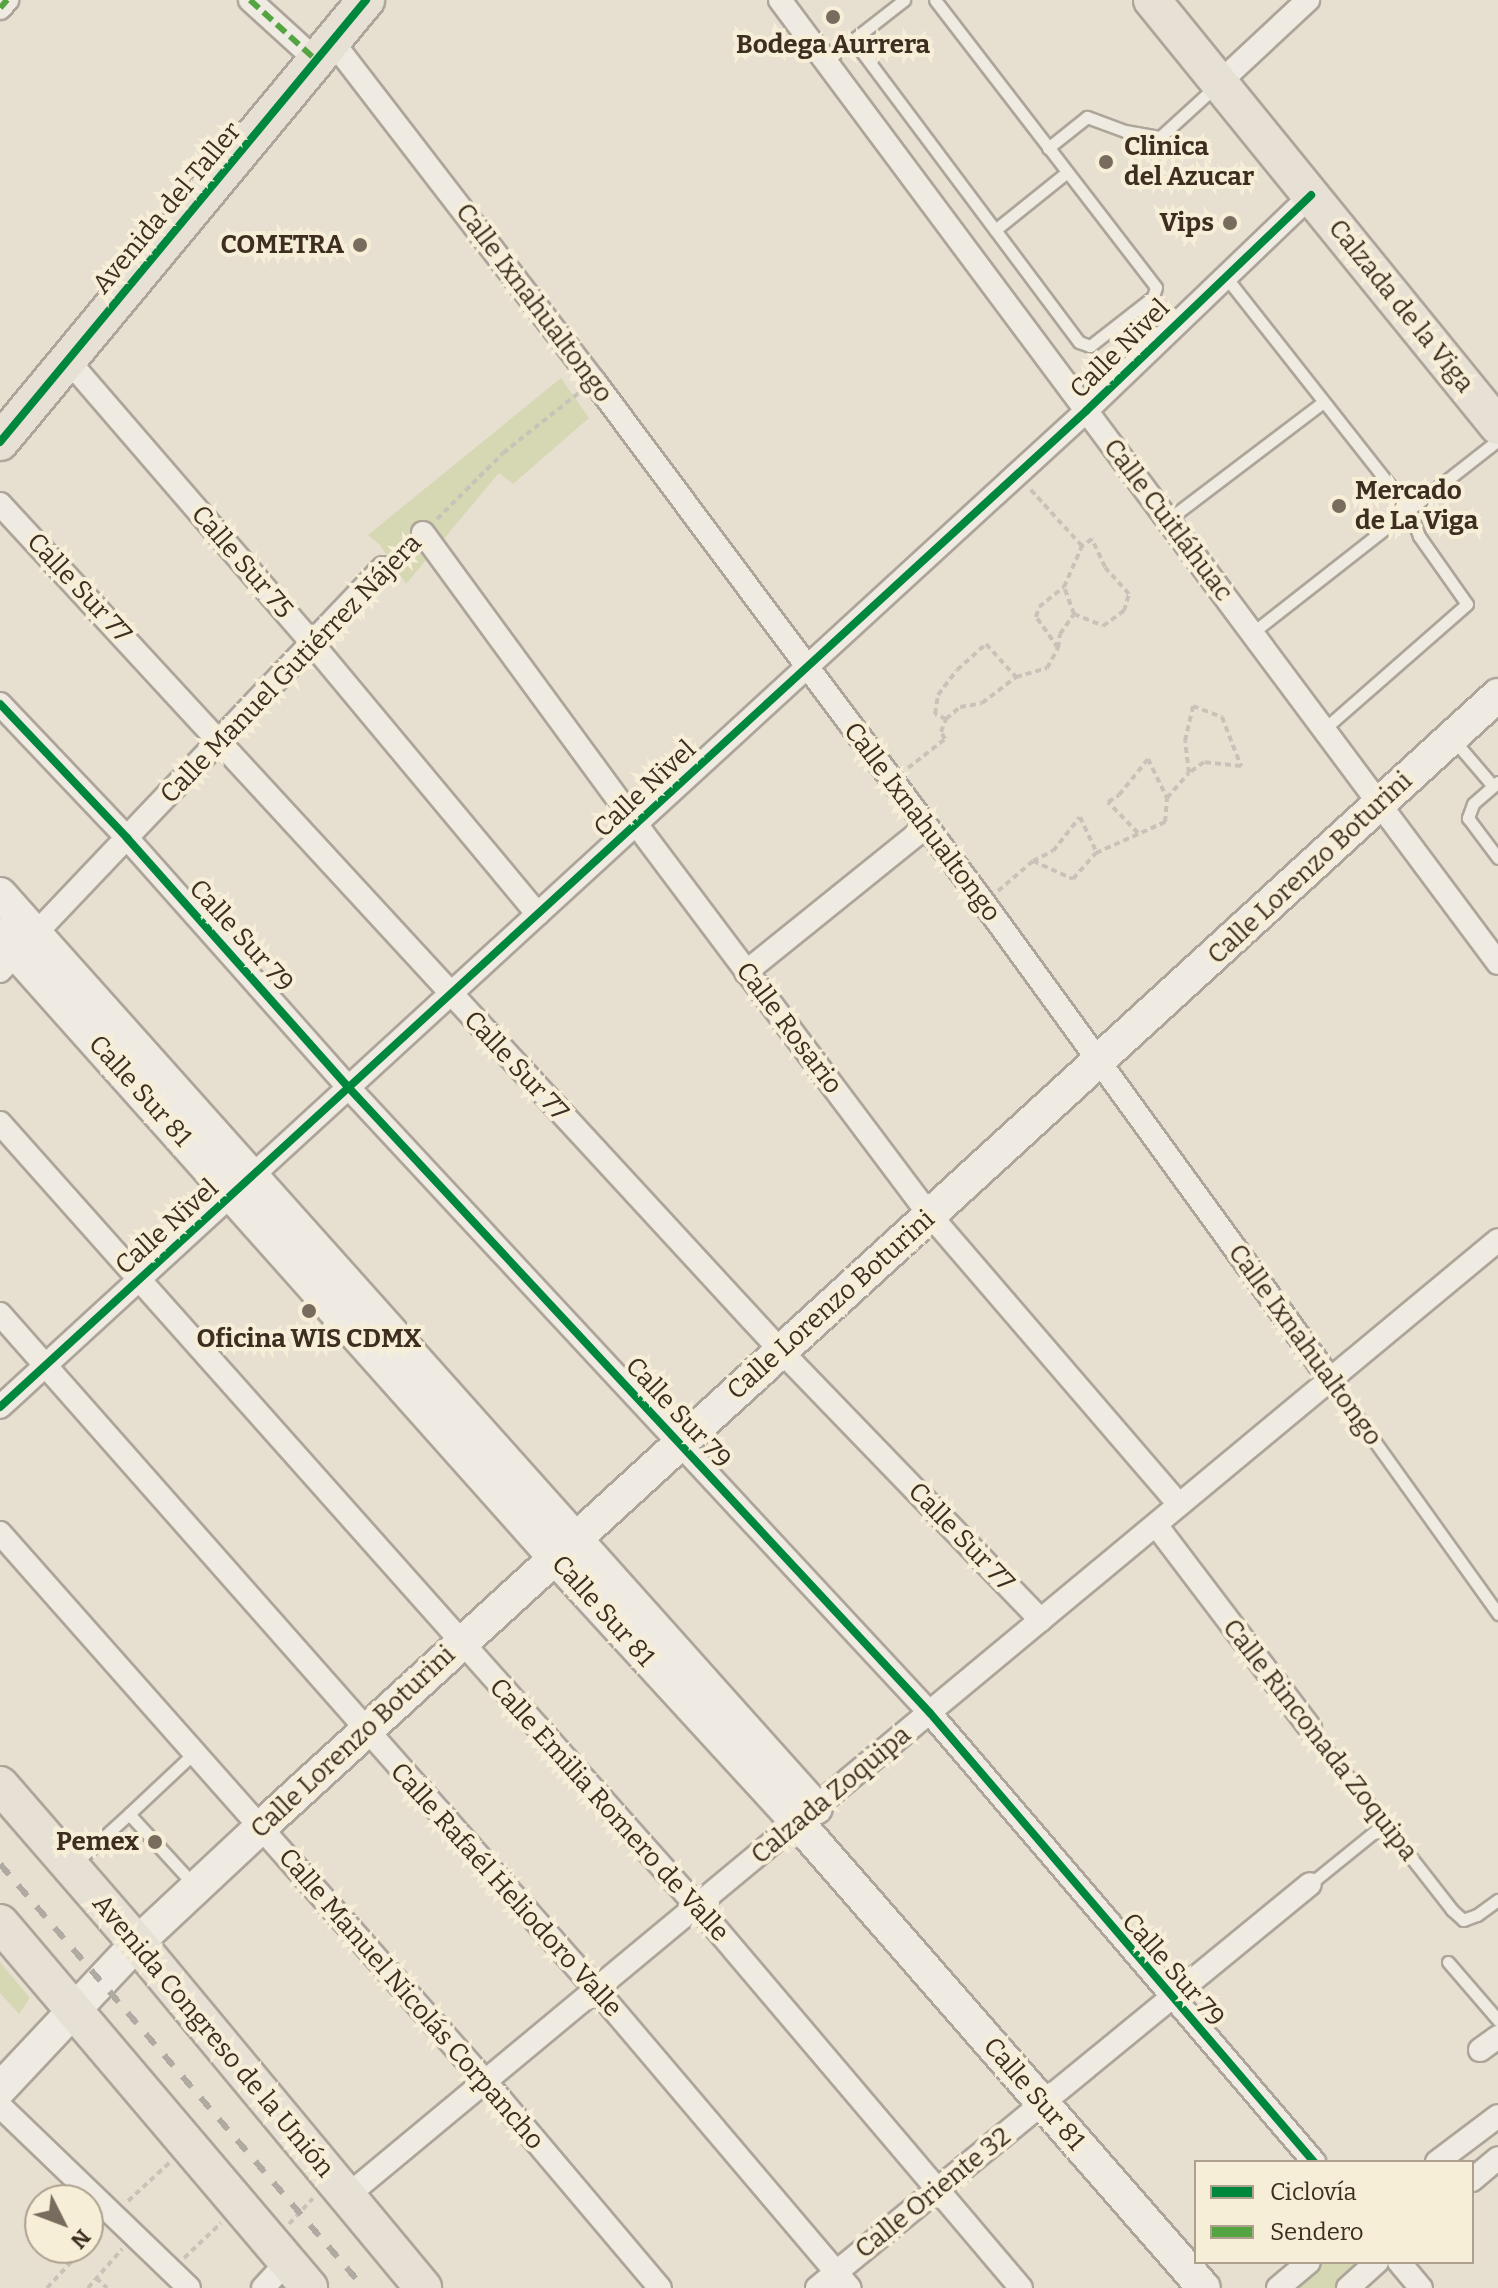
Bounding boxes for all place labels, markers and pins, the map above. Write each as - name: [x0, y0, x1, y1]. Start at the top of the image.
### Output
- marker: Bodega Aurrera: [824, 8, 842, 26]
- place label: Bodega Aurrera: [736, 29, 930, 61]
- place label: Clinica del Azucar: [1124, 131, 1254, 192]
- marker: Clinica del Azucar: [1095, 151, 1117, 173]
- place label: Vips: [1160, 207, 1214, 239]
- marker: Vips: [1221, 214, 1239, 232]
- place label: COMETRA: [220, 229, 344, 261]
- marker: COMETRA: [351, 236, 369, 254]
- place label: Mercado de La Viga: [1355, 475, 1478, 536]
- marker: Mercado de La Viga: [1330, 497, 1348, 515]
- marker: Oficina WIS CDMX: [300, 1302, 318, 1320]
- place label: Oficina WIS CDMX: [196, 1323, 422, 1355]
- place label: Pemex: [56, 1826, 139, 1858]
- marker: Pemex: [146, 1833, 164, 1851]

